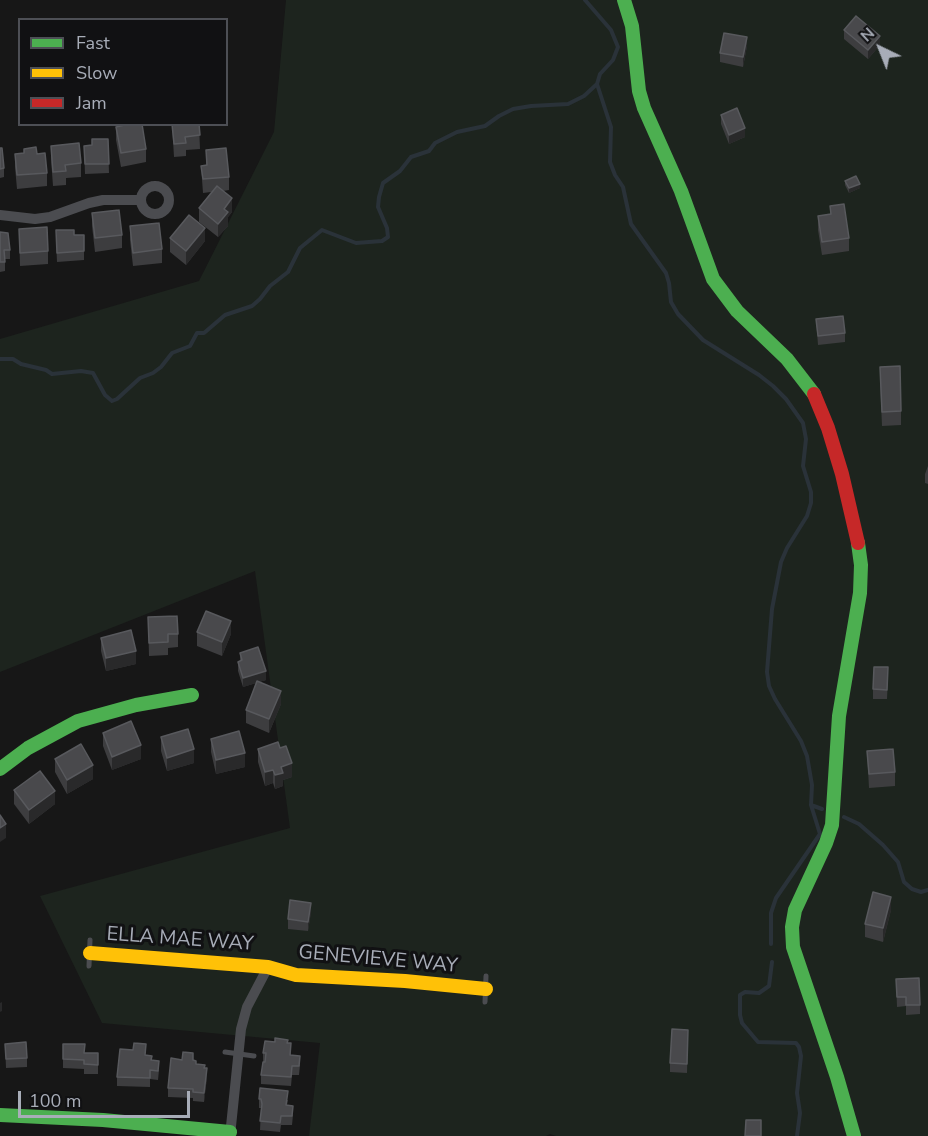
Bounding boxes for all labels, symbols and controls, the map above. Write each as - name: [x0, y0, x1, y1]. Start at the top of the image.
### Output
- legend: [18, 18, 228, 126]
- north arrow: [850, 18, 910, 78]
- text: N: [856, 23, 880, 47]
- text: Fast: [76, 31, 110, 55]
- text: Slow: [76, 61, 117, 85]
- text: Jam: [76, 91, 107, 115]
- street label: ELLA MAE WAY: [106, 923, 254, 957]
- street label: GENEVIEVE WAY: [297, 941, 459, 979]
- scale bar: [21, 1079, 194, 1117]
- text: 100 m: [29, 1089, 81, 1113]

